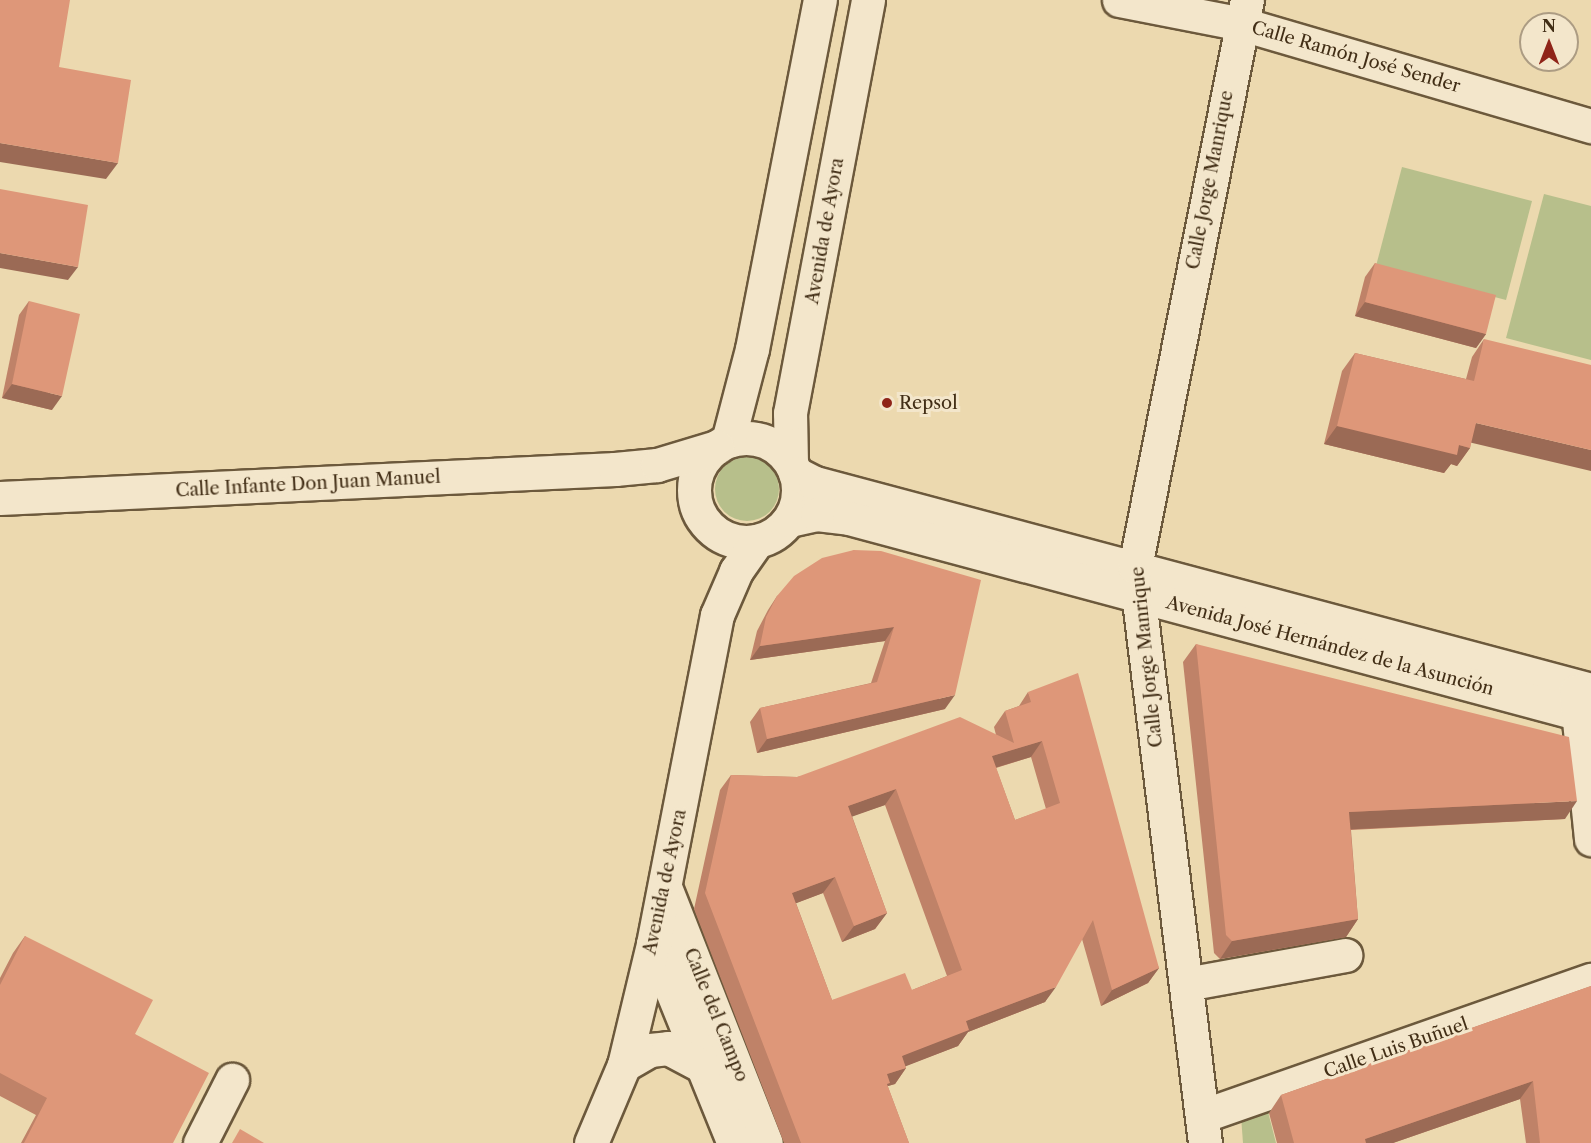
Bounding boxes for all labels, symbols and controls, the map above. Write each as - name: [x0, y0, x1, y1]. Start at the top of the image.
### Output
- north arrow: [1519, 12, 1579, 72]
- text: N: [1542, 16, 1556, 36]
- street label: Calle Ramón José Sender: [1249, 17, 1463, 97]
- street label: Calle Jorge Manrique: [1182, 89, 1238, 271]
- street label: Avenida de Ayora: [801, 156, 849, 306]
- place label: Repsol: [899, 392, 957, 414]
- marker: Repsol: [880, 396, 894, 410]
- street label: Calle Infante Don Juan Manuel: [175, 466, 441, 502]
- street label: Calle Jorge Manrique: [1127, 565, 1167, 749]
- street label: Avenida José Hernández de la Asunción: [1163, 592, 1497, 700]
- street label: Avenida de Ayora: [639, 807, 691, 957]
- street label: Calle del Campo: [679, 945, 753, 1085]
- street label: Calle Luis Buñuel: [1321, 1013, 1471, 1083]

